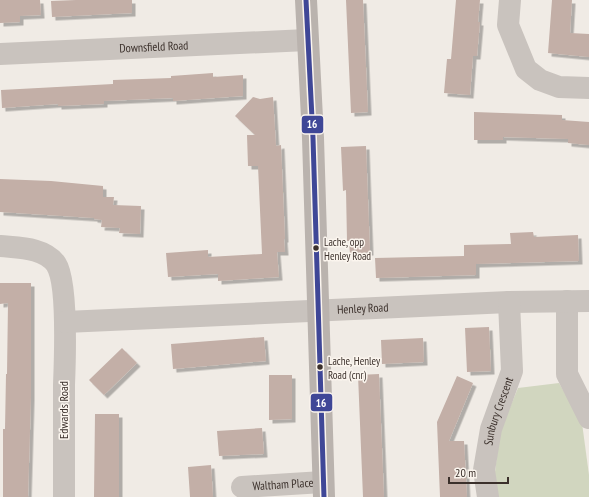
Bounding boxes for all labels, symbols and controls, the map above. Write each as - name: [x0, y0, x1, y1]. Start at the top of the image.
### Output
- street label: Downsfield Road: [119, 37, 189, 56]
- line badge: 16: [301, 115, 324, 134]
- text: 16: [307, 117, 317, 131]
- place label: Lache, opp Henley Road: [324, 235, 371, 263]
- marker: Lache, opp Henley Road: [311, 243, 321, 253]
- street label: Henley Road: [337, 299, 389, 317]
- place label: Lache, Henley Road (cnr): [328, 354, 381, 382]
- marker: Lache, Henley Road (cnr): [315, 362, 325, 372]
- street label: Sunbury Crescent: [480, 374, 516, 447]
- street label: Edwards Road: [56, 381, 71, 439]
- line badge: 16: [310, 393, 333, 412]
- text: 16: [316, 396, 326, 410]
- scale bar: [449, 459, 508, 485]
- text: 20 m: [455, 465, 476, 480]
- street label: Waltham Place: [252, 475, 314, 493]

